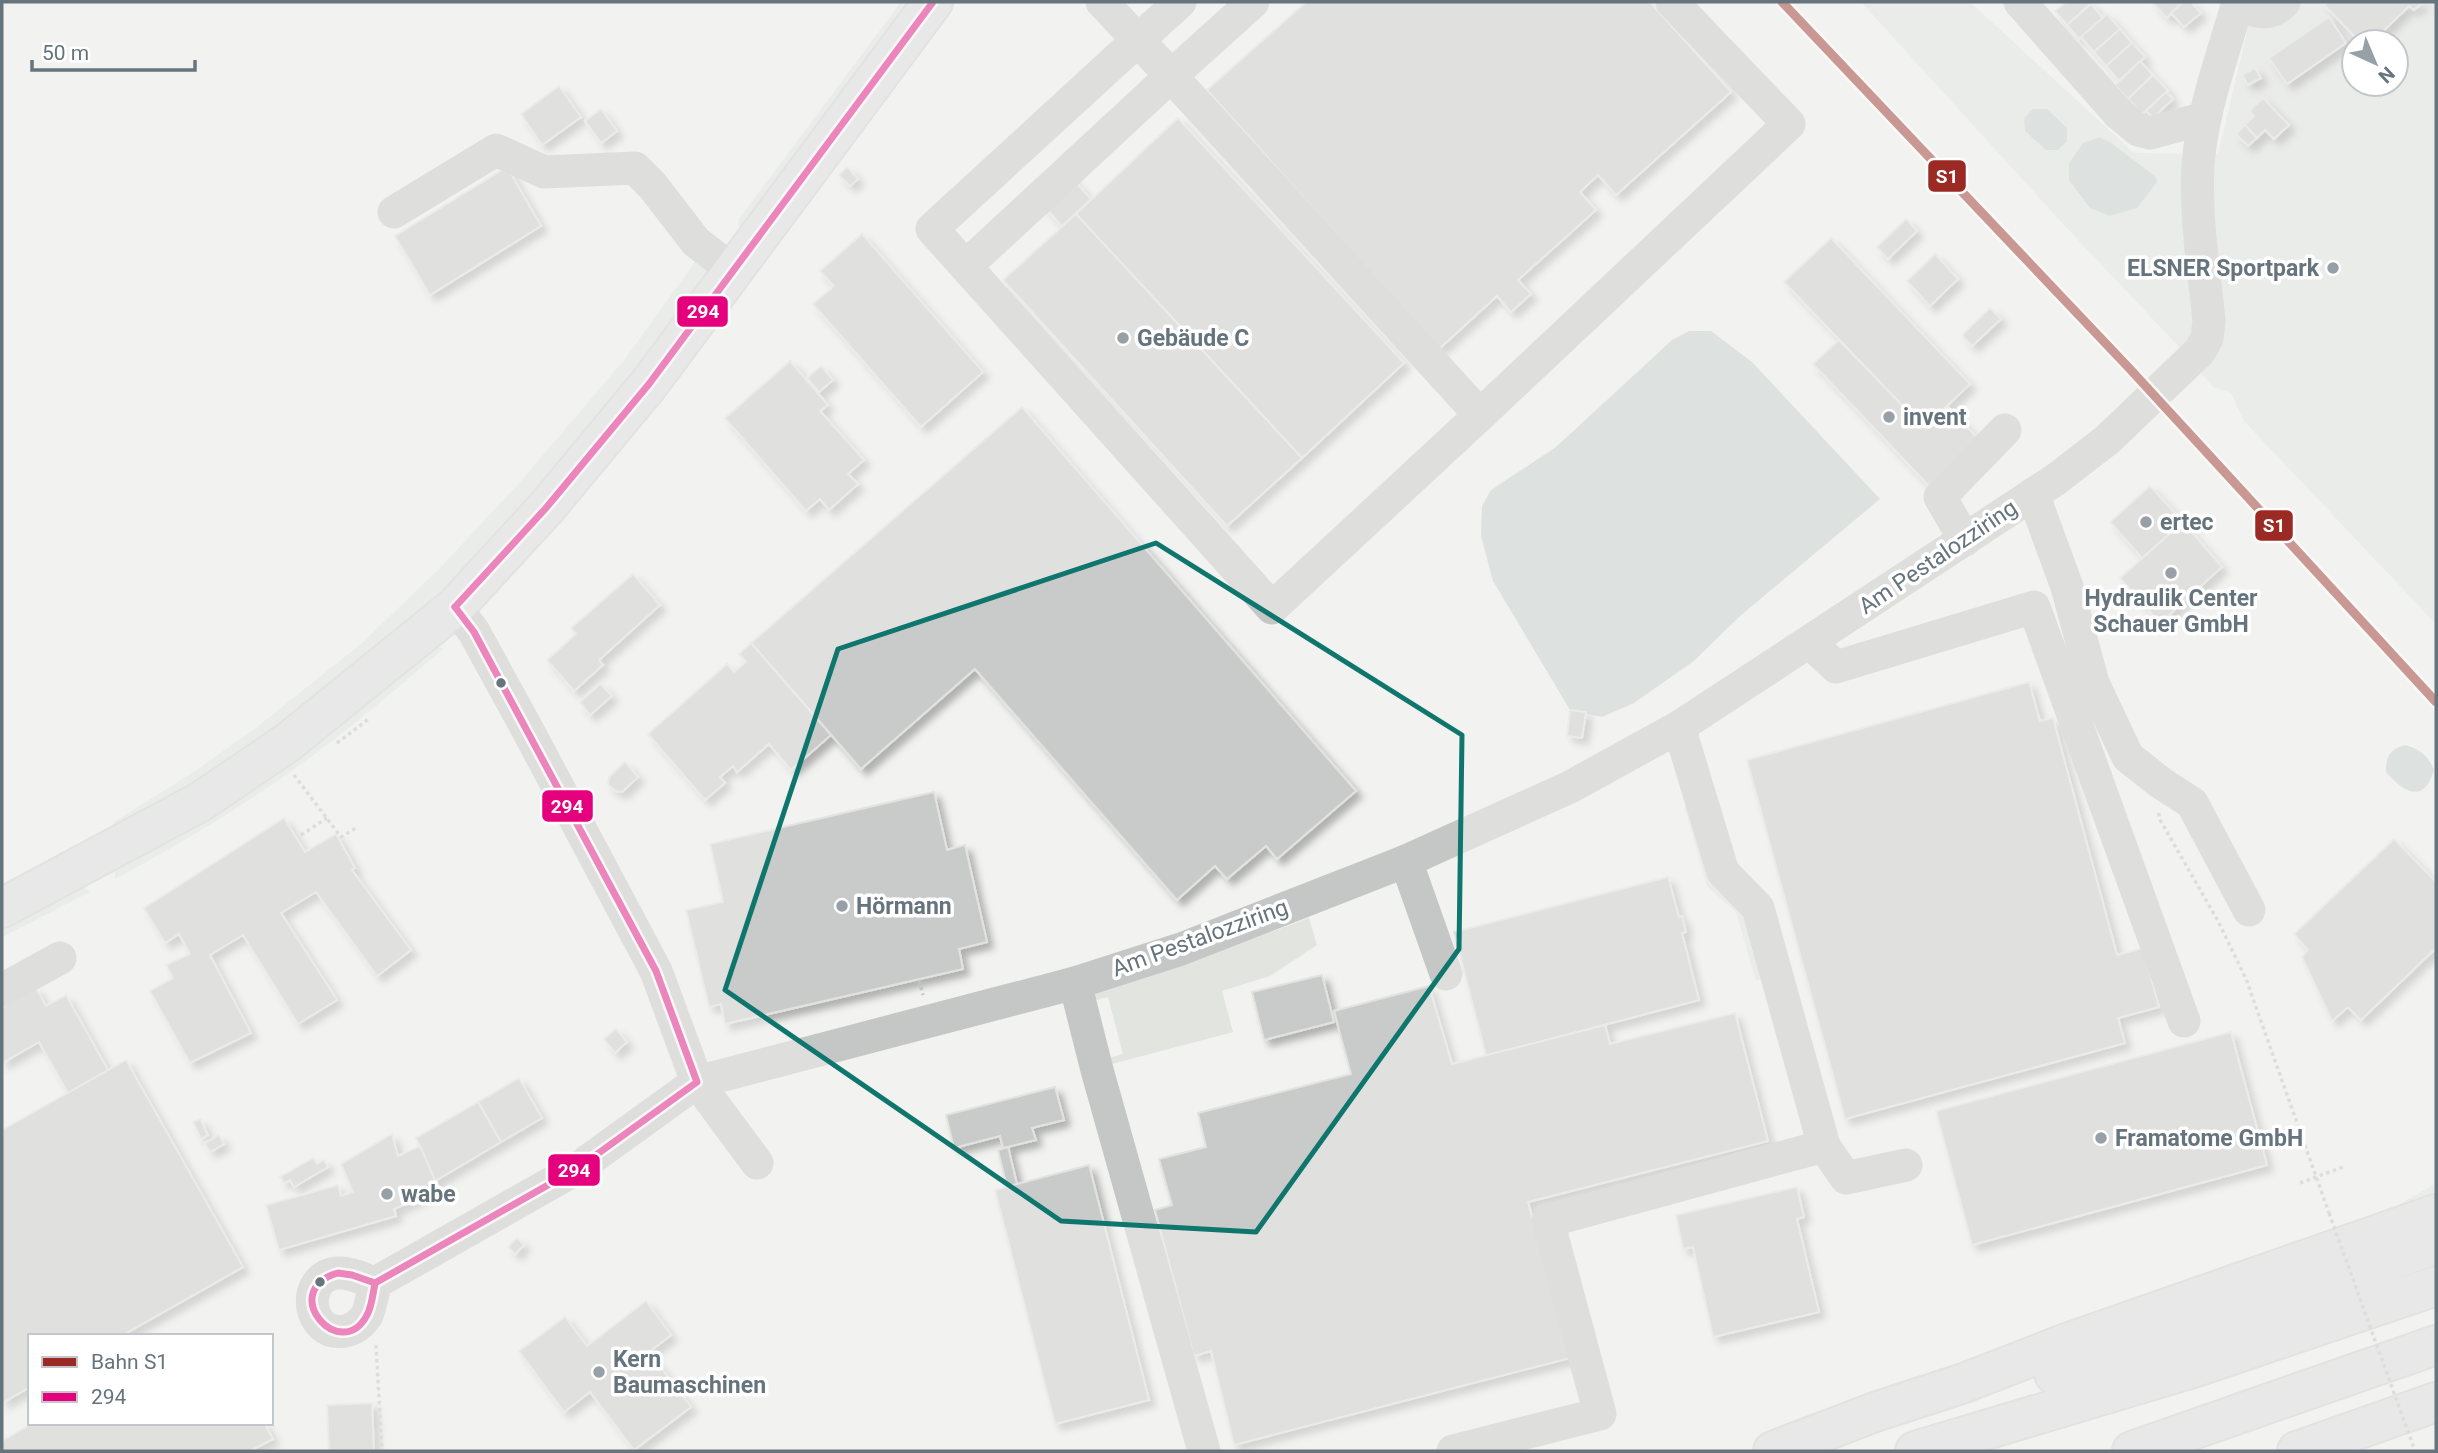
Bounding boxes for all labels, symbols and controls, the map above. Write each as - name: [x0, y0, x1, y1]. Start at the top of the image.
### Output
- scale bar: [32, 28, 194, 72]
- north arrow: [2340, 28, 2410, 98]
- text: 50 m: [42, 41, 89, 65]
- text: N: [2374, 62, 2399, 88]
- line badge: S1: [1927, 159, 1967, 193]
- text: S1: [1936, 165, 1958, 188]
- place label: ELSNER Sportpark: [2127, 255, 2320, 282]
- marker: ELSNER Sportpark: [2325, 260, 2341, 276]
- line badge: 294: [676, 295, 729, 328]
- text: 294: [687, 300, 719, 323]
- place label: Gebäude C: [1137, 325, 1249, 352]
- marker: Gebäude C: [1115, 330, 1131, 346]
- place label: invent: [1903, 404, 1967, 431]
- marker: invent: [1881, 409, 1897, 425]
- street label: Am Pestalozziring: [1854, 494, 2022, 620]
- place label: ertec: [2160, 509, 2214, 536]
- line badge: S1: [2254, 509, 2294, 542]
- marker: ertec: [2138, 514, 2154, 530]
- text: S1: [2263, 514, 2285, 537]
- marker: Hydraulik Center Schauer GmbH: [2163, 565, 2179, 581]
- place label: Hydraulik Center Schauer GmbH: [2084, 585, 2258, 638]
- unlabelled marker: [494, 676, 508, 690]
- line badge: 294: [541, 789, 594, 823]
- text: 294: [551, 795, 583, 818]
- place label: Hörmann: [856, 893, 952, 920]
- street label: Am Pestalozziring: [1108, 894, 1292, 982]
- marker: Hörmann: [834, 898, 850, 914]
- place label: Framatome GmbH: [2115, 1125, 2303, 1152]
- marker: Framatome GmbH: [2093, 1130, 2109, 1146]
- line badge: 294: [547, 1153, 601, 1187]
- text: 294: [558, 1159, 590, 1182]
- place label: wabe: [401, 1181, 456, 1208]
- marker: wabe: [379, 1186, 395, 1202]
- unlabelled marker: [313, 1275, 327, 1289]
- legend: [28, 1334, 273, 1425]
- place label: Kern Baumaschinen: [613, 1346, 766, 1399]
- text: Bahn S1: [91, 1350, 168, 1374]
- marker: Kern Baumaschinen: [591, 1364, 607, 1380]
- text: 294: [91, 1385, 127, 1409]

